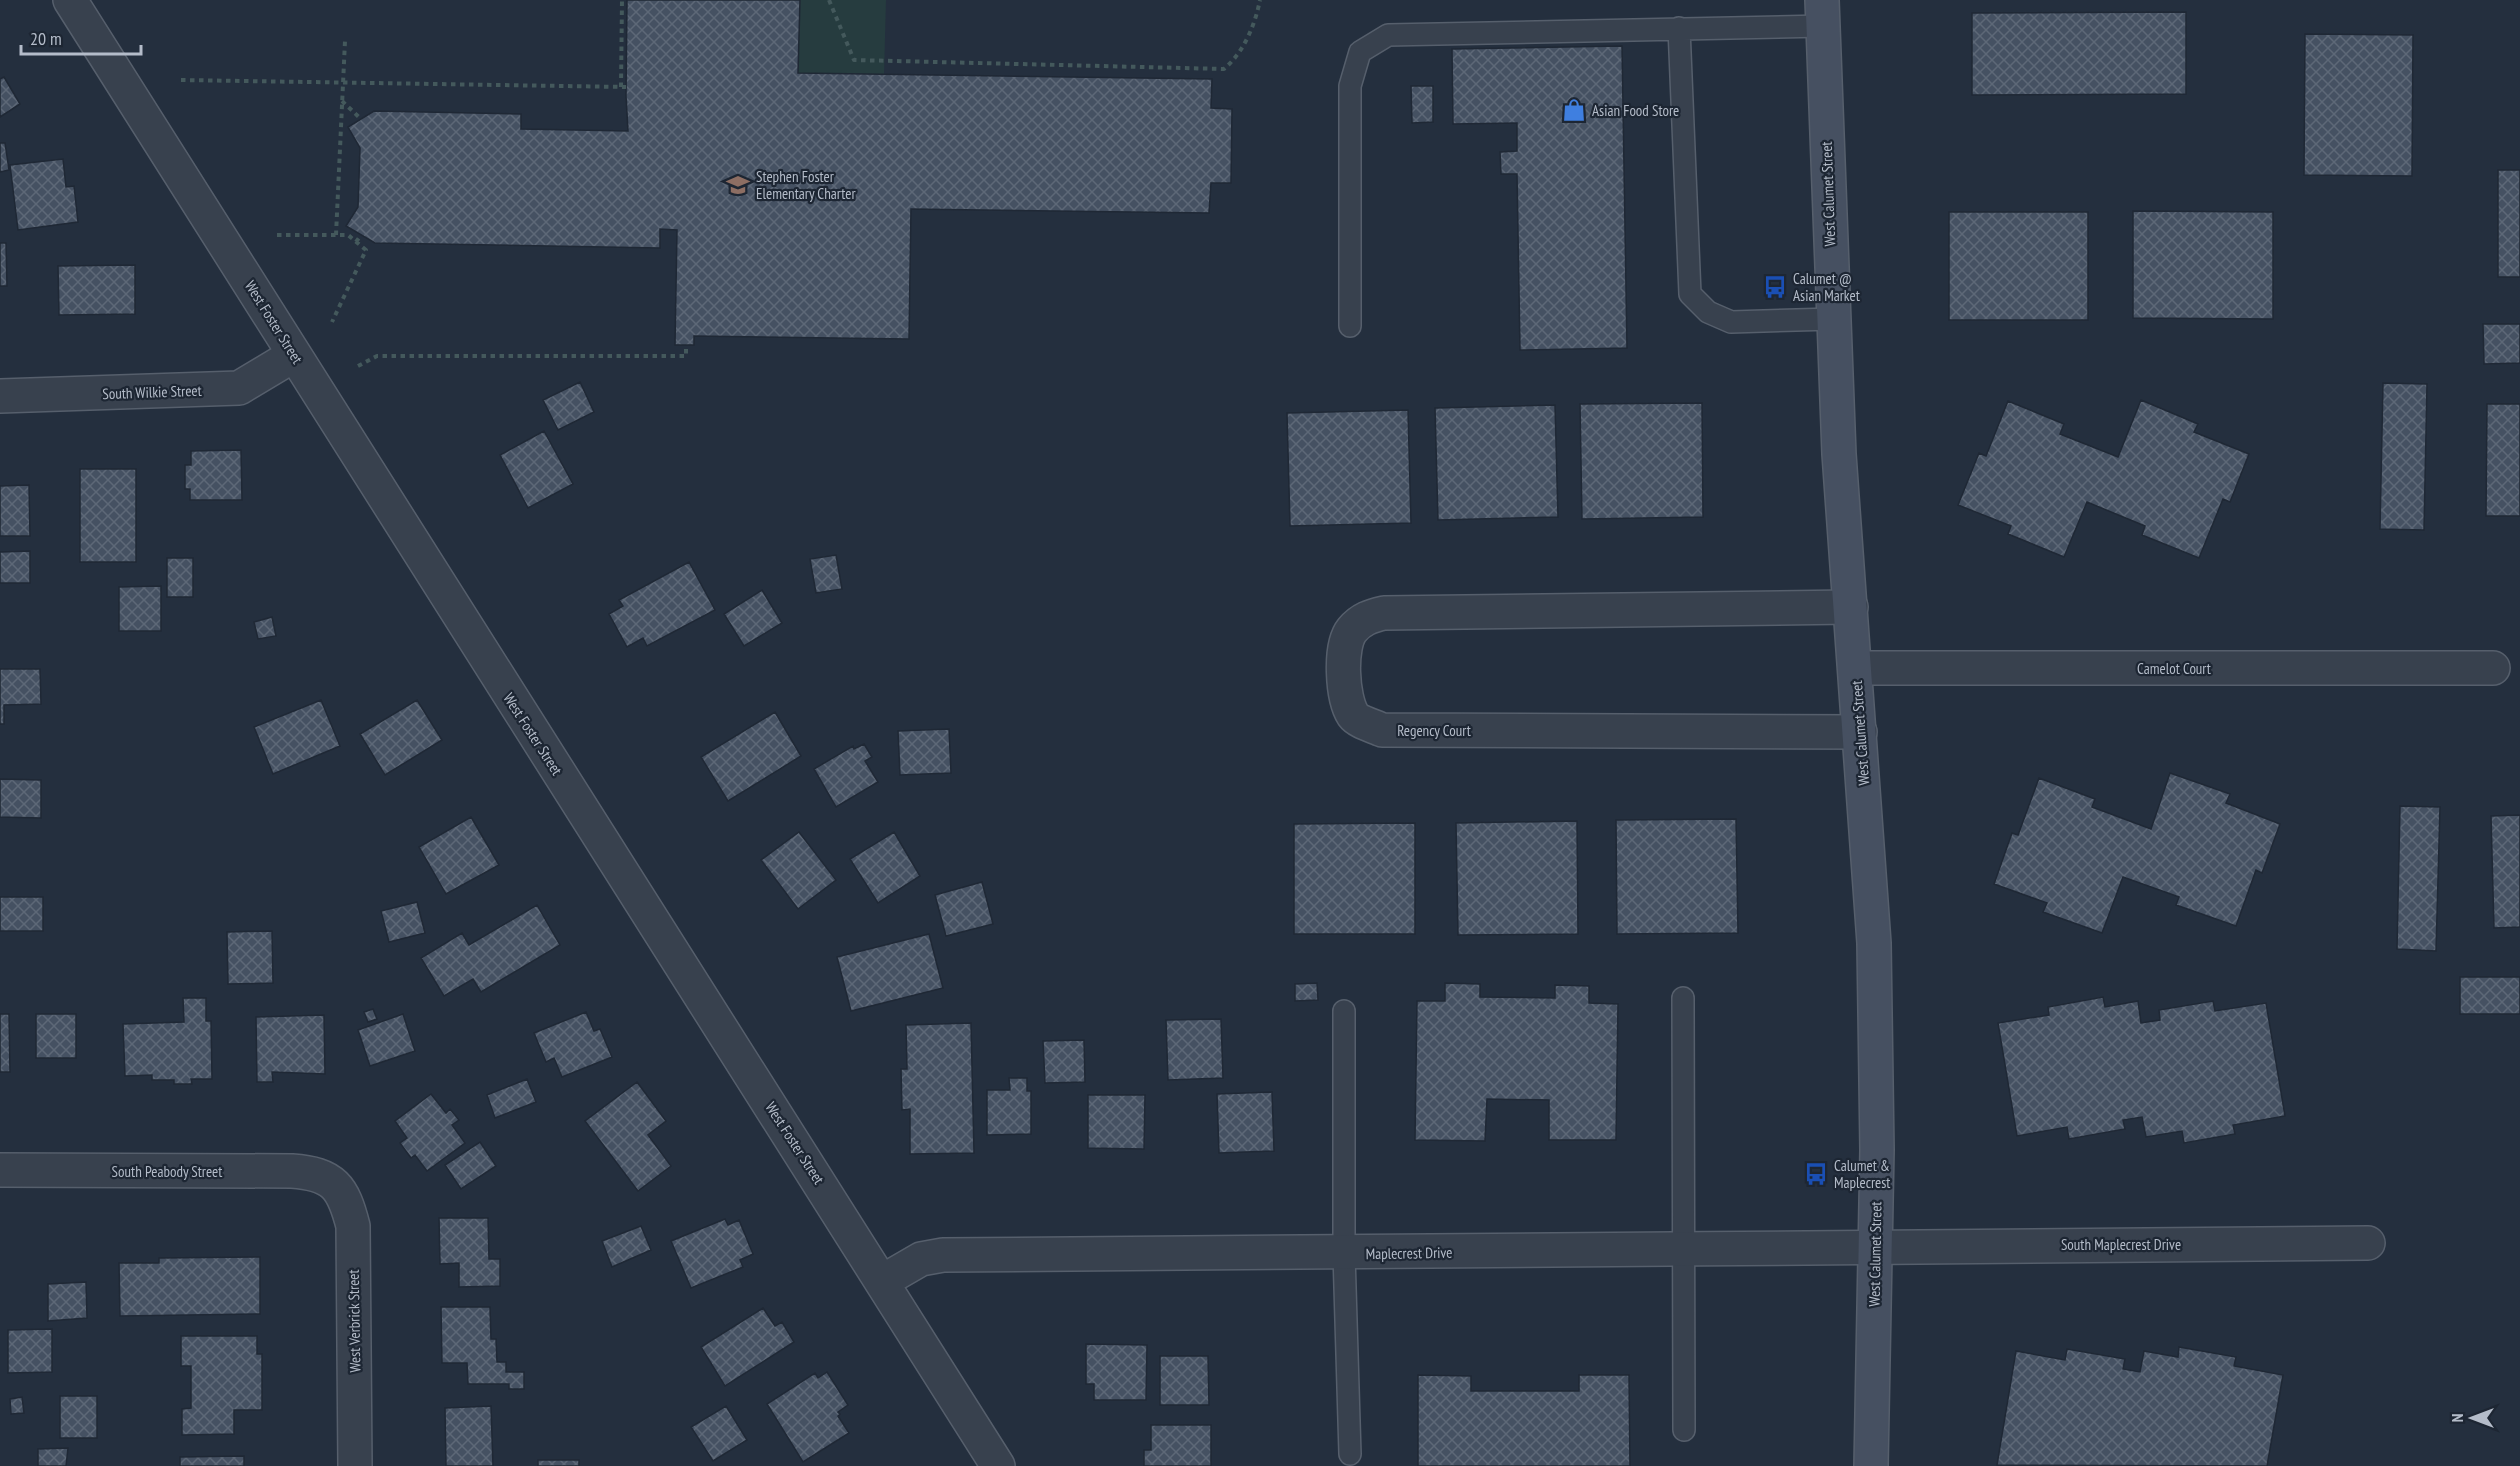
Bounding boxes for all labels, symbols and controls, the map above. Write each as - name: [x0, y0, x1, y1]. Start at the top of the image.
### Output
- scale bar: [21, 18, 141, 56]
- text: 20 m: [30, 27, 62, 50]
- shop icon: Asian Food Store: [1561, 97, 1587, 123]
- place label: Asian Food Store: [1592, 101, 1679, 120]
- street label: West Calumet Street: [1817, 141, 1839, 247]
- place label: Stephen Foster Elementary Charter: [756, 167, 856, 203]
- school or university icon: Stephen Foster Elementary Charter: [725, 172, 751, 198]
- place label: Calumet @ Asian Market: [1793, 269, 1860, 305]
- bus stop icon: Calumet @ Asian Market: [1762, 274, 1788, 300]
- street label: West Foster Street: [241, 277, 307, 367]
- street label: South Wilkie Street: [102, 381, 202, 403]
- street label: Camelot Court: [2137, 659, 2211, 678]
- street label: West Calumet Street: [1847, 680, 1873, 786]
- street label: West Foster Street: [499, 689, 567, 779]
- street label: Regency Court: [1397, 721, 1471, 740]
- street label: West Foster Street: [761, 1098, 829, 1188]
- place label: Calumet & Maplecrest: [1834, 1156, 1891, 1192]
- bus stop icon: Calumet & Maplecrest: [1803, 1161, 1829, 1187]
- street label: South Peabody Street: [112, 1162, 222, 1181]
- street label: West Calumet Street: [1865, 1201, 1885, 1307]
- street label: South Maplecrest Drive: [2061, 1235, 2181, 1254]
- street label: Maplecrest Drive: [1365, 1243, 1453, 1263]
- street label: West Verbrick Street: [344, 1269, 364, 1373]
- north arrow: [2442, 1388, 2502, 1448]
- text: N: [2447, 1414, 2467, 1422]

